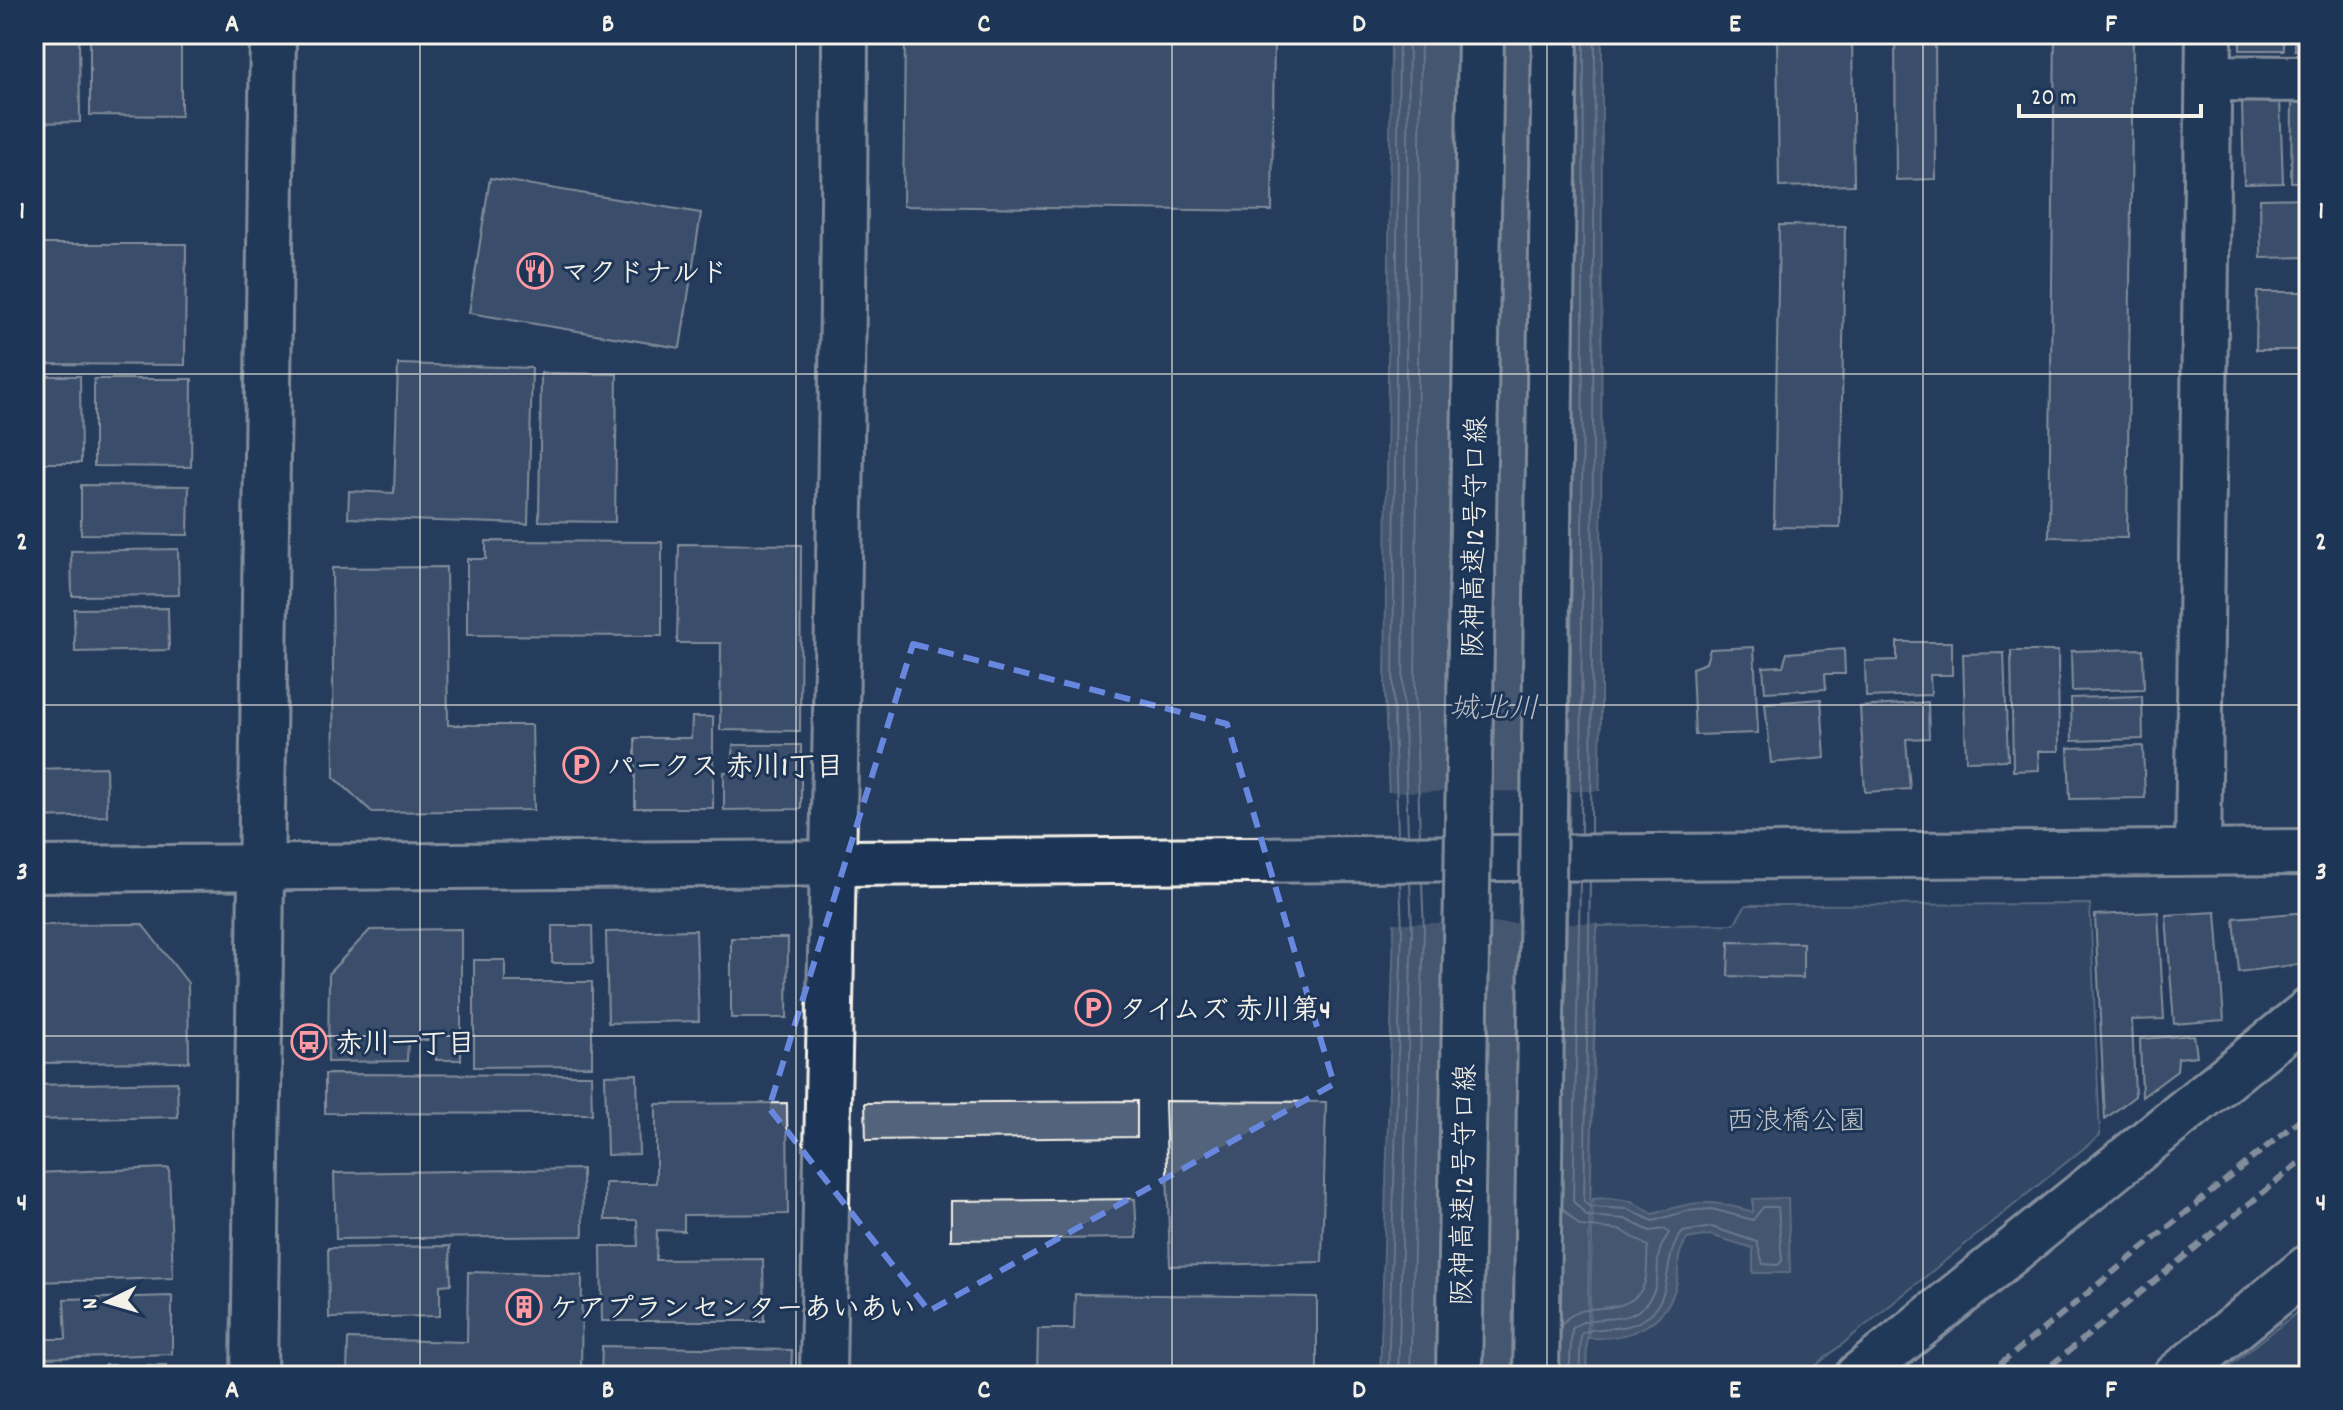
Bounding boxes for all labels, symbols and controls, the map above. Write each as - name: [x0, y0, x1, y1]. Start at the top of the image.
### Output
- text: A: [225, 7, 239, 44]
- text: B: [602, 7, 614, 44]
- text: C: [978, 7, 991, 44]
- text: D: [1352, 7, 1366, 44]
- text: E: [1729, 7, 1741, 44]
- text: F: [2105, 7, 2117, 44]
- scale bar: [2019, 68, 2201, 118]
- text: 20 m: [2031, 82, 2077, 116]
- text: 1: [19, 194, 25, 231]
- text: 1: [2318, 194, 2324, 231]
- restaurant icon: マクドナルド: [516, 252, 554, 290]
- place label: マクドナルド: [561, 256, 728, 296]
- street label: 阪神高速12号守口線: [1456, 416, 1500, 659]
- text: 2: [16, 525, 28, 562]
- text: 2: [2315, 525, 2327, 562]
- water label: 城北川: [1449, 690, 1539, 733]
- parking icon: パークス 赤川1丁目: [562, 746, 600, 784]
- place label: パークス 赤川1丁目: [607, 750, 844, 790]
- text: 3: [16, 855, 28, 892]
- text: 3: [2315, 855, 2327, 892]
- parking icon: タイムズ 赤川第4: [1074, 989, 1112, 1027]
- place label: タイムズ 赤川第4: [1119, 993, 1331, 1033]
- bus stop icon: 赤川一丁目: [290, 1023, 328, 1061]
- place label: 赤川一丁目: [335, 1027, 475, 1067]
- street label: 阪神高速12号守口線: [1445, 1064, 1489, 1307]
- park label: 西浪橋公園: [1726, 1104, 1866, 1144]
- text: 4: [17, 1186, 27, 1223]
- text: 4: [2316, 1186, 2326, 1223]
- north arrow: [68, 1262, 148, 1342]
- building icon: ケアプランセンターあいあい: [505, 1288, 543, 1326]
- place label: ケアプランセンターあいあい: [550, 1292, 916, 1332]
- text: N: [76, 1297, 107, 1310]
- text: A: [225, 1373, 239, 1410]
- text: B: [602, 1373, 614, 1410]
- text: C: [978, 1373, 991, 1410]
- text: D: [1352, 1373, 1366, 1410]
- text: E: [1729, 1373, 1741, 1410]
- text: F: [2105, 1373, 2117, 1410]

